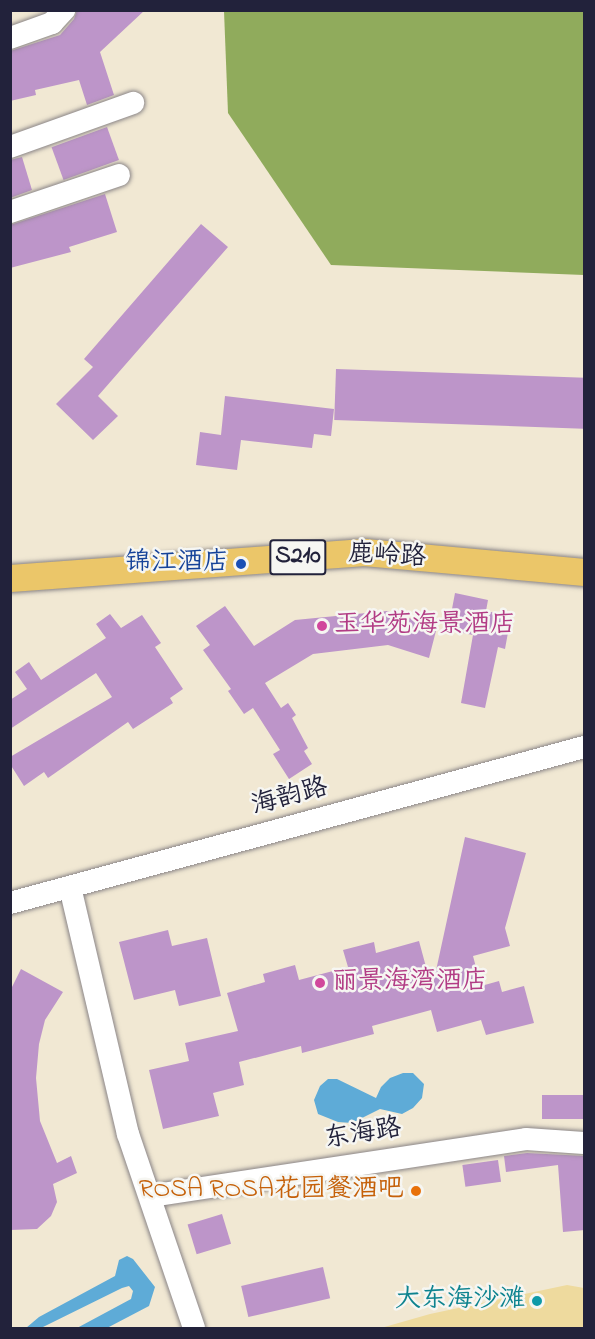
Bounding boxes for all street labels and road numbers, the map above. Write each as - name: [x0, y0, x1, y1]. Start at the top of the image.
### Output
- road number: S210: [268, 536, 328, 578]
- street label: 鹿岭路: [347, 539, 427, 575]
- street label: 海韵路: [248, 773, 332, 823]
- street label: 东海路: [322, 1113, 404, 1157]

